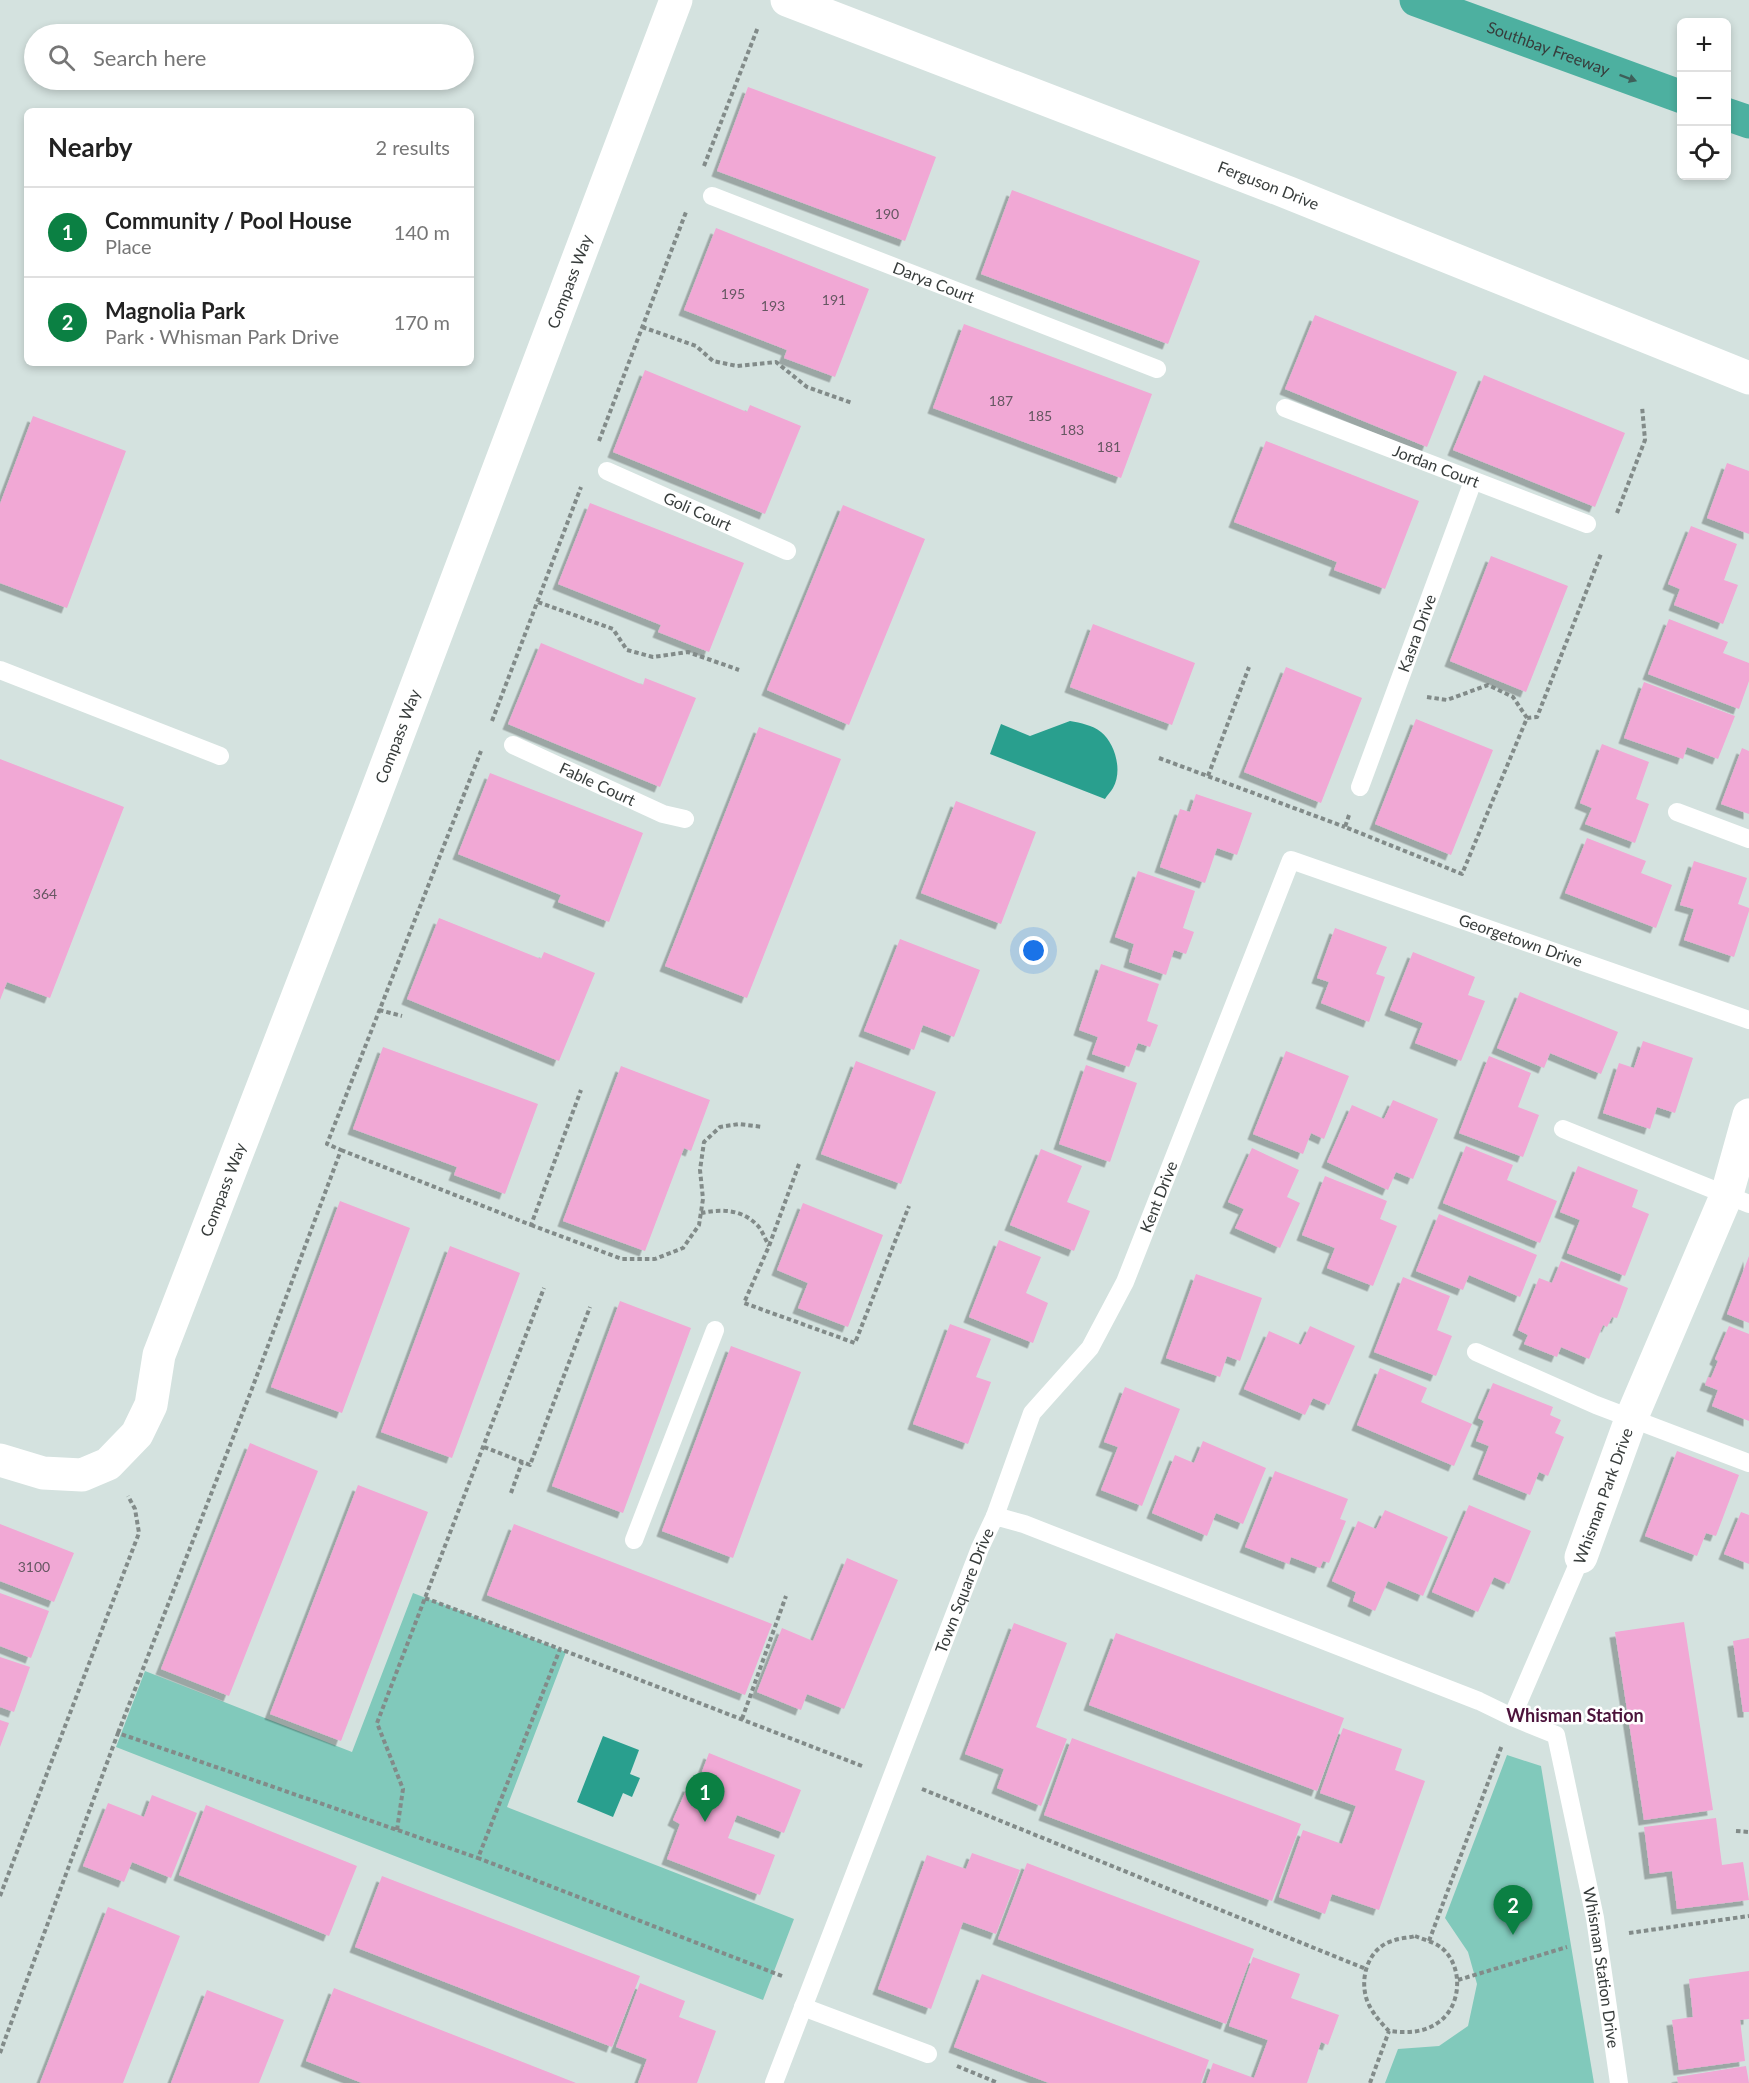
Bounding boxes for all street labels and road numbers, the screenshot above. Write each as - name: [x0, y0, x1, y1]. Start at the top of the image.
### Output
- street label: Southbay Freeway: [1485, 17, 1613, 79]
- street label: Ferguson Drive: [1215, 157, 1322, 213]
- street label: Compass Way: [543, 231, 596, 331]
- street label: Darya Court: [890, 257, 978, 306]
- street label: Jordan Court: [1390, 440, 1483, 491]
- street label: Goli Court: [661, 487, 735, 534]
- street label: Kasra Drive: [1393, 592, 1439, 674]
- street label: Compass Way: [371, 686, 424, 786]
- street label: Fable Court: [557, 758, 639, 809]
- street label: Georgetown Drive: [1456, 909, 1585, 970]
- street label: Compass Way: [196, 1139, 249, 1239]
- street label: Kent Drive: [1135, 1158, 1181, 1235]
- street label: Whisman Park Drive: [1569, 1425, 1636, 1567]
- street label: Town Square Drive: [931, 1525, 997, 1655]
- street label: Whisman Station Drive: [1580, 1885, 1624, 2049]

